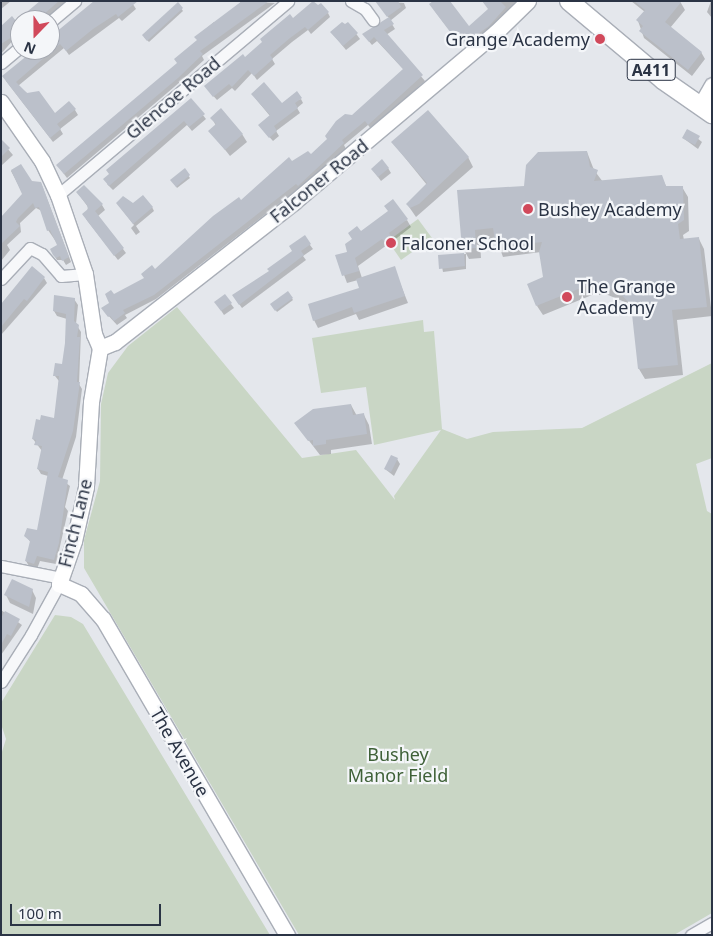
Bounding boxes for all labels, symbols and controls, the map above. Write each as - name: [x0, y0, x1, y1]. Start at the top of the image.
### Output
- north arrow: [10, 10, 60, 60]
- place label: Grange Academy: [445, 28, 590, 50]
- marker: Grange Academy: [594, 33, 606, 45]
- text: N: [21, 38, 38, 59]
- street label: Glencoe Road: [121, 52, 225, 144]
- road number: A411: [626, 56, 676, 84]
- street label: Falconer Road: [265, 135, 373, 227]
- place label: Bushey Academy: [538, 198, 682, 220]
- marker: Bushey Academy: [522, 203, 534, 215]
- place label: Falconer School: [401, 232, 534, 254]
- marker: Falconer School: [385, 237, 397, 249]
- place label: The Grange Academy: [577, 276, 676, 318]
- marker: The Grange Academy: [561, 291, 573, 303]
- street label: Finch Lane: [54, 477, 96, 569]
- street label: The Avenue: [146, 704, 214, 800]
- park label: Bushey Manor Field: [348, 744, 448, 786]
- scale bar: [12, 894, 164, 926]
- text: 100 m: [18, 903, 62, 923]

